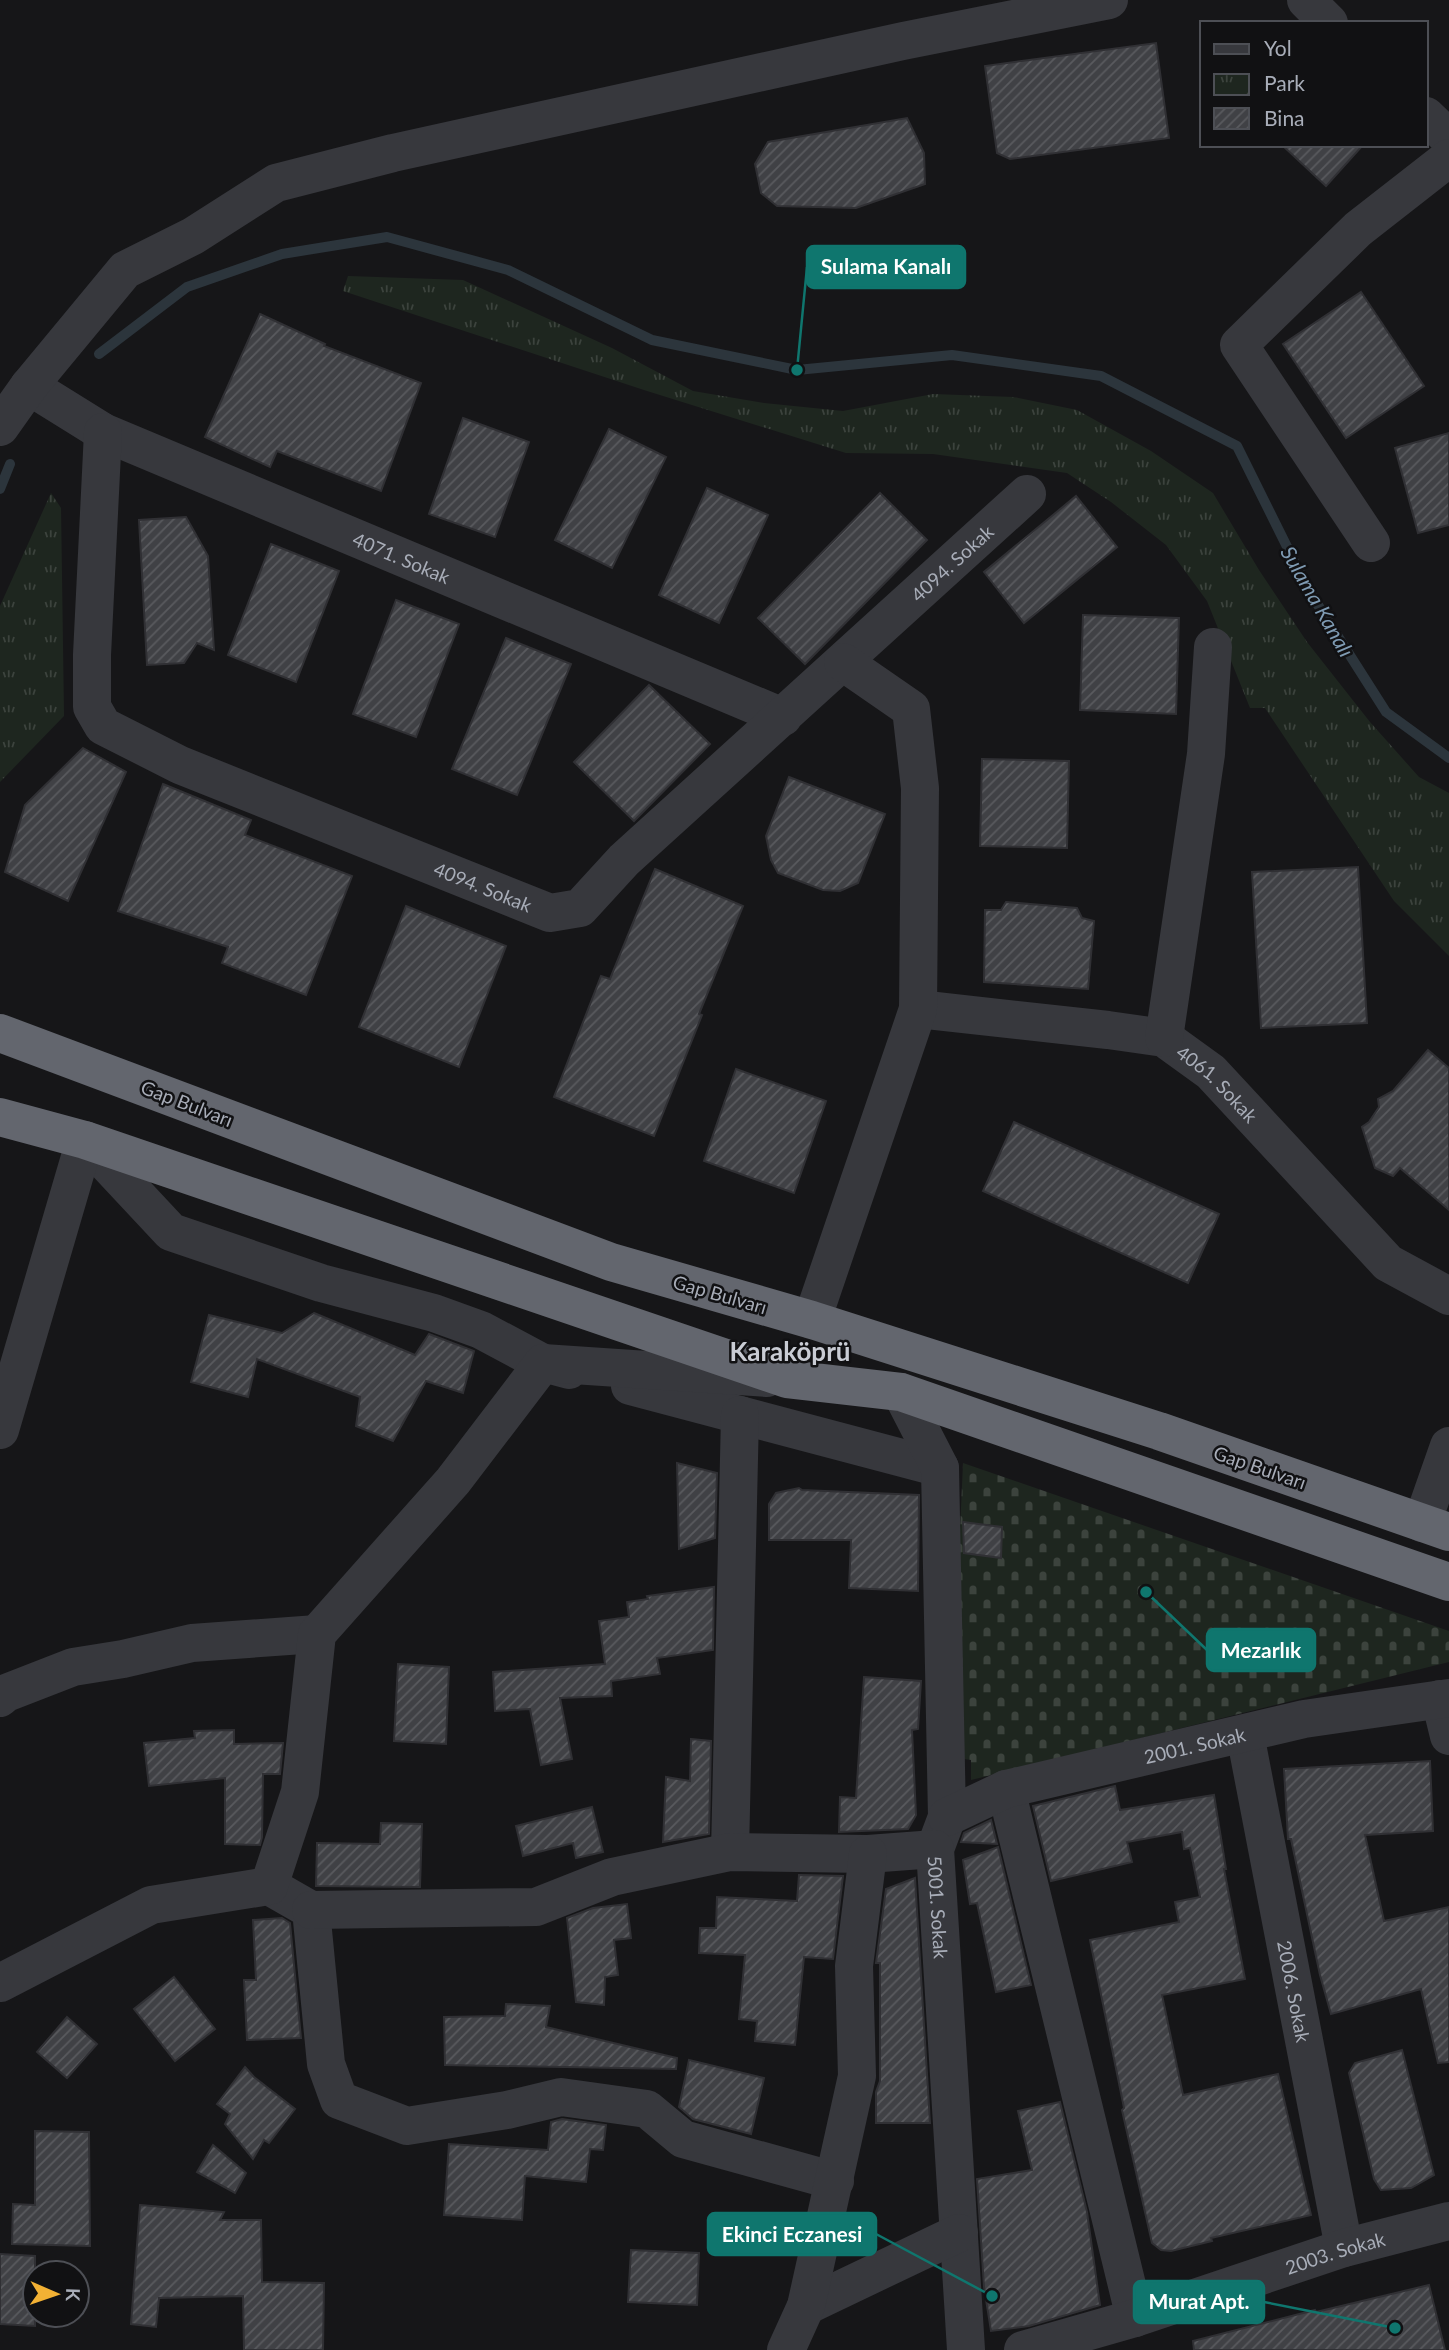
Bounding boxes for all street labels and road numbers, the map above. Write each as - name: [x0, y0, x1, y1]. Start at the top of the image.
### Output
- street label: 4094. Sokak: [906, 519, 998, 606]
- street label: 4071. Sokak: [350, 527, 454, 588]
- street label: 4094. Sokak: [431, 856, 536, 916]
- street label: 4061. Sokak: [1172, 1040, 1263, 1127]
- street label: Gap Bulvarı: [138, 1075, 236, 1131]
- street label: Gap Bulvarı: [670, 1270, 770, 1318]
- street label: Gap Bulvarı: [1211, 1440, 1309, 1494]
- street label: 2001. Sokak: [1142, 1722, 1248, 1768]
- street label: 5001. Sokak: [924, 1855, 953, 1960]
- street label: 2006. Sokak: [1273, 1938, 1316, 2045]
- street label: 2003. Sokak: [1282, 2226, 1388, 2278]

